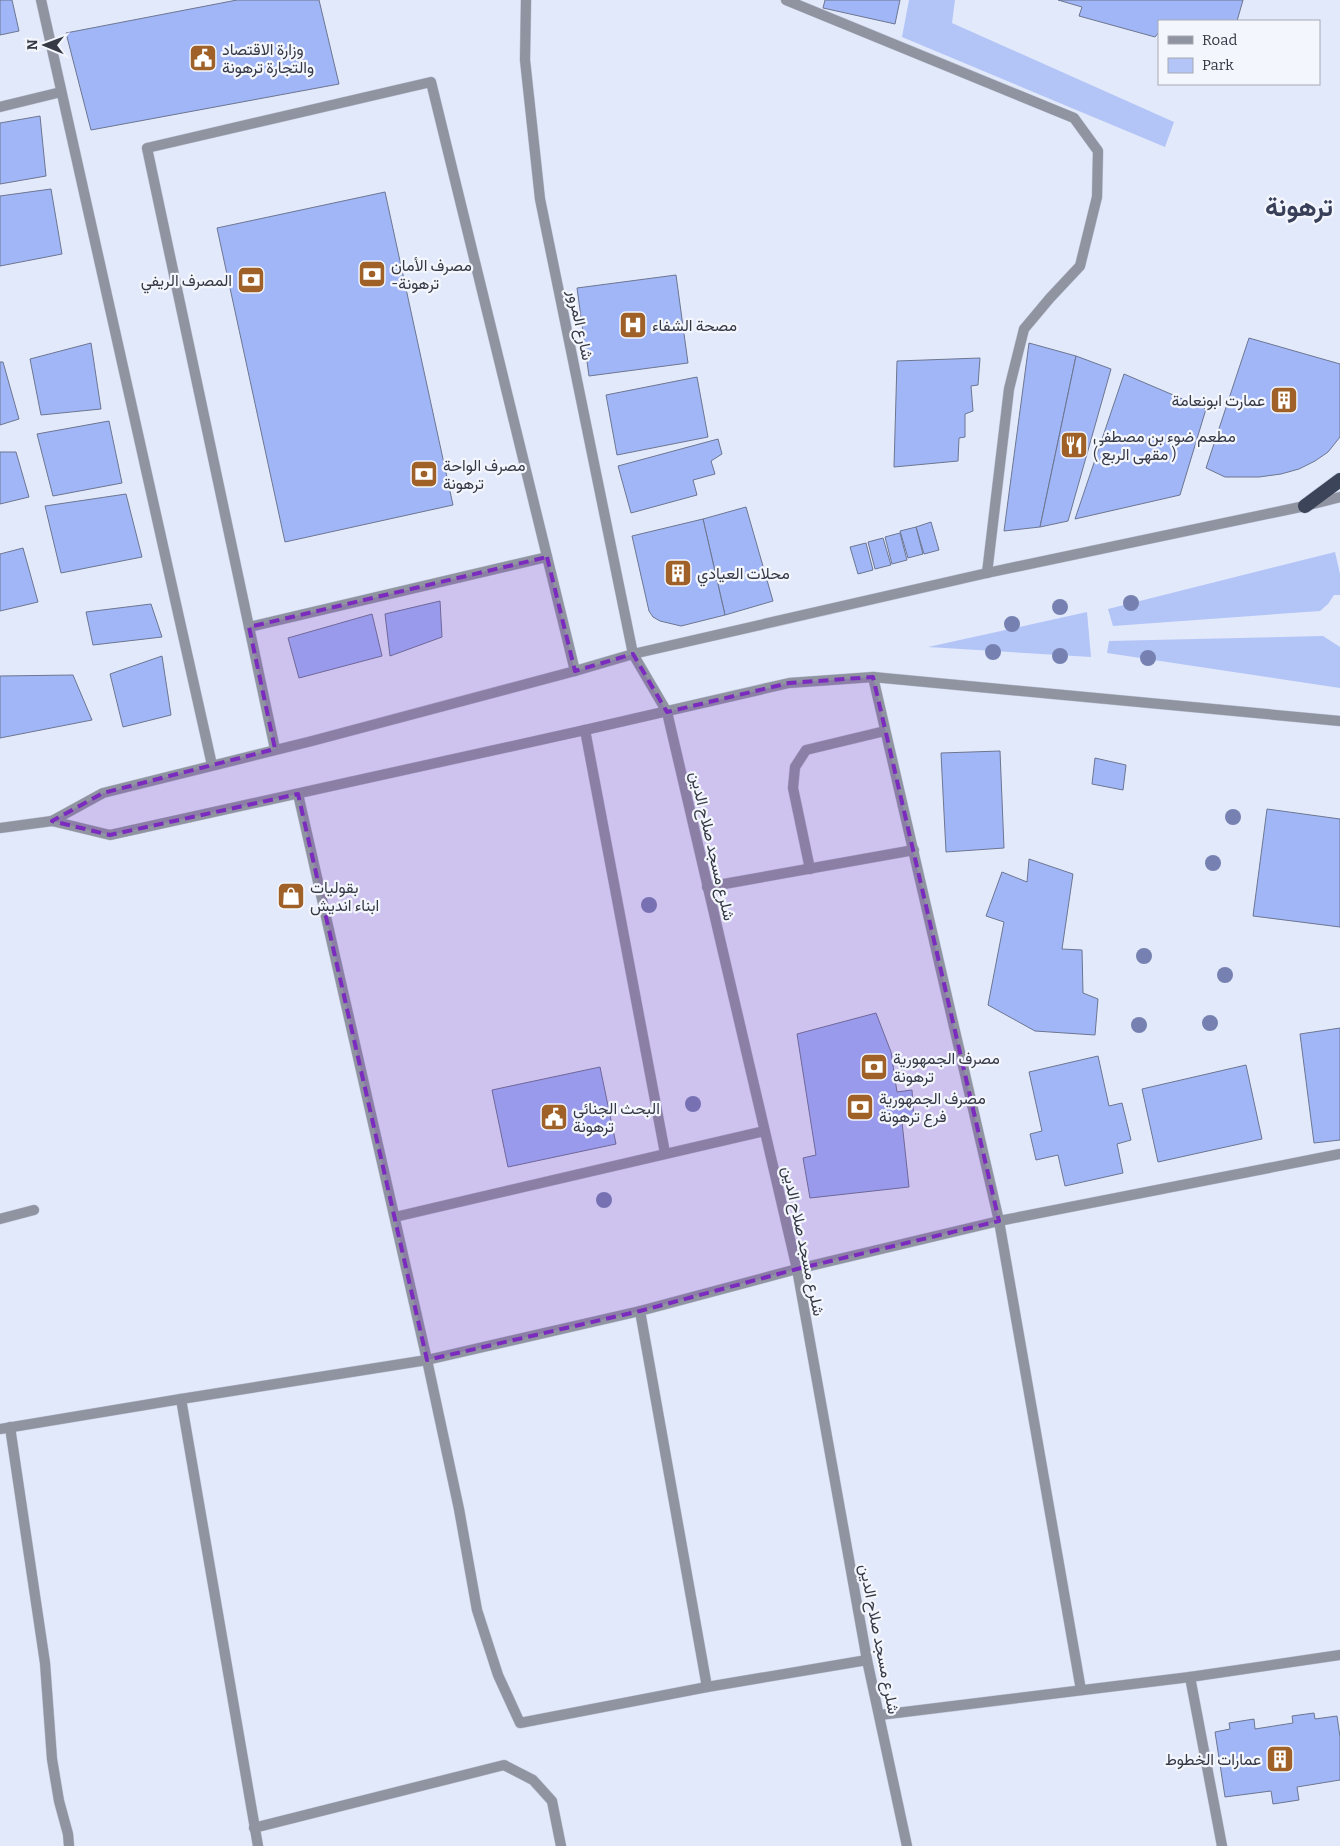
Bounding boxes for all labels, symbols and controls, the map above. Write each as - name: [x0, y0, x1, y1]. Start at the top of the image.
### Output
- north arrow: [20, 20, 70, 70]
- legend: [1158, 20, 1320, 85]
- text: Road: [1202, 31, 1237, 49]
- text: N: [24, 39, 41, 50]
- place label: وزارة الاقتصاد والتجارة ترهونة: [222, 40, 314, 78]
- public building icon: وزارة الاقتصاد والتجارة ترهونة: [188, 43, 218, 73]
- text: Park: [1202, 56, 1234, 74]
- district label: ترهونة: [1265, 192, 1333, 223]
- place label: مصرف الأمان -ترهونة: [391, 256, 472, 294]
- bank icon: مصرف الأمان -ترهونة: [357, 259, 387, 289]
- bank icon: المصرف الريفي: [236, 265, 266, 295]
- place label: المصرف الريفي: [141, 271, 232, 294]
- street label: شارع المرور: [562, 287, 597, 362]
- hospital icon: مصحة الشفاء: [618, 310, 648, 340]
- place label: مصحة الشفاء: [652, 316, 737, 335]
- building icon: عمارت ابونعامة: [1269, 385, 1299, 415]
- place label: عمارت ابونعامة: [1172, 391, 1265, 411]
- place label: مطعم ضوء بن مصطفى ( مقهى الربع ): [1093, 427, 1236, 466]
- restaurant icon: مطعم ضوء بن مصطفى ( مقهى الربع ): [1059, 430, 1089, 460]
- place label: مصرف الواحة ترهونة: [443, 456, 526, 494]
- bank icon: مصرف الواحة ترهونة: [409, 459, 439, 489]
- building icon: محلات العيادي: [663, 558, 693, 588]
- place label: محلات العيادي: [697, 564, 790, 587]
- street label: شلرع مسجد صلاح الدين: [684, 770, 739, 923]
- place label: بقوليات ابناء انديش: [310, 878, 379, 916]
- shop icon: بقوليات ابناء انديش: [276, 881, 306, 911]
- place label: مصرف الجمهورية ترهونة: [893, 1049, 1000, 1087]
- bank icon: مصرف الجمهورية ترهونة: [859, 1052, 889, 1082]
- place label: مصرف الجمهورية فرع ترهونة: [879, 1089, 986, 1128]
- bank icon: مصرف الجمهورية فرع ترهونة: [845, 1092, 875, 1122]
- place label: البحث الجنائي ترهونة: [573, 1099, 660, 1137]
- public building icon: البحث الجنائي ترهونة: [539, 1102, 569, 1132]
- street label: شلرع مسجد صلاح الدين: [776, 1165, 829, 1318]
- street label: شلرع مسجد صلاح الدين: [854, 1562, 903, 1716]
- building icon: عمارات الخطوط: [1265, 1744, 1295, 1774]
- place label: عمارات الخطوط: [1165, 1750, 1261, 1770]

